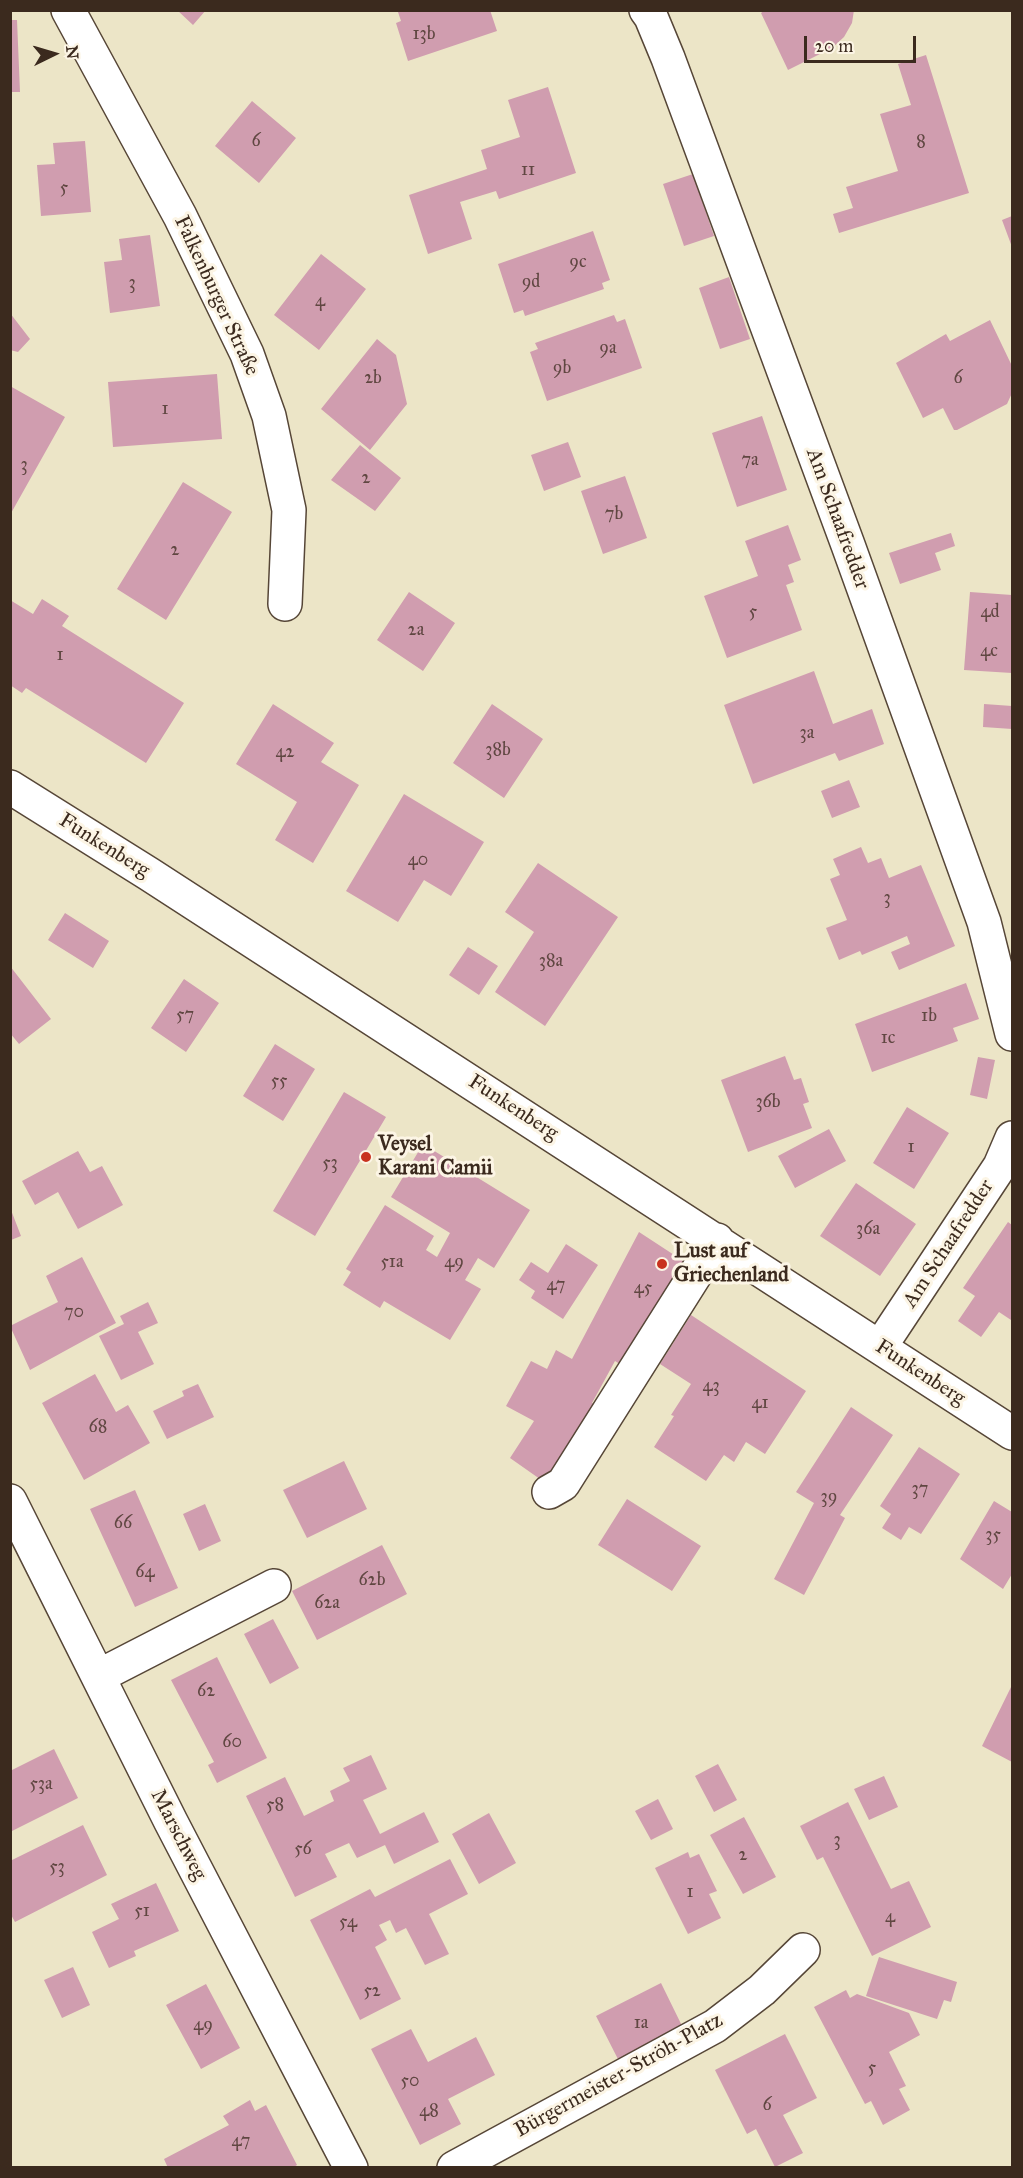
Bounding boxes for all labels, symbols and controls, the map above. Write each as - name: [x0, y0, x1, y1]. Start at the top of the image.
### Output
- north arrow: [24, 24, 84, 84]
- house number: 13b: [412, 24, 436, 46]
- scale bar: [807, 24, 920, 62]
- text: 20 m: [815, 35, 853, 57]
- text: N: [62, 45, 82, 60]
- house number: 6: [251, 131, 261, 153]
- house number: 8: [916, 132, 926, 154]
- house number: 11: [521, 160, 535, 182]
- house number: 5: [60, 178, 68, 200]
- street label: Falkenburger Straße: [168, 212, 264, 380]
- house number: 9c: [569, 252, 587, 274]
- house number: 9d: [522, 272, 540, 294]
- house number: 3: [128, 273, 136, 295]
- house number: 4: [315, 291, 325, 313]
- house number: 9a: [599, 338, 617, 360]
- house number: 9b: [553, 358, 571, 380]
- house number: 2b: [364, 368, 382, 390]
- house number: 6: [953, 368, 963, 390]
- house number: 1: [161, 399, 169, 421]
- street label: Am Schaafredder: [800, 445, 874, 593]
- house number: 7a: [741, 450, 759, 472]
- house number: 3: [20, 455, 28, 477]
- house number: 2: [362, 468, 370, 490]
- house number: 7b: [605, 504, 623, 526]
- house number: 2: [171, 540, 179, 562]
- house number: 5: [749, 602, 757, 624]
- house number: 4d: [980, 602, 1000, 624]
- house number: 2a: [408, 620, 424, 642]
- house number: 4c: [980, 641, 998, 663]
- house number: 1: [56, 645, 64, 667]
- house number: 3a: [800, 723, 814, 745]
- house number: 38b: [485, 740, 511, 762]
- house number: 42: [276, 742, 294, 764]
- street label: Funkenberg: [54, 808, 154, 884]
- house number: 40: [408, 850, 428, 872]
- house number: 3: [883, 888, 891, 910]
- house number: 38a: [539, 951, 563, 973]
- house number: 57: [176, 1005, 194, 1027]
- house number: 1b: [921, 1006, 937, 1028]
- house number: 1c: [881, 1028, 895, 1050]
- street label: Funkenberg: [463, 1070, 563, 1146]
- house number: 55: [271, 1071, 287, 1093]
- house number: 36b: [755, 1092, 781, 1114]
- place label: Veysel Karani Camii: [378, 1132, 493, 1182]
- house number: 1: [907, 1137, 915, 1159]
- marker: Veysel Karani Camii: [359, 1150, 373, 1164]
- house number: 53: [322, 1153, 338, 1175]
- street label: Am Schaafredder: [898, 1175, 1000, 1313]
- house number: 36a: [856, 1219, 880, 1241]
- place label: Lust auf Griechenland: [674, 1239, 789, 1289]
- house number: 51a: [380, 1252, 404, 1274]
- house number: 49: [444, 1252, 464, 1274]
- marker: Lust auf Griechenland: [655, 1257, 669, 1271]
- house number: 47: [547, 1275, 565, 1297]
- house number: 45: [634, 1278, 652, 1300]
- house number: 70: [64, 1302, 84, 1324]
- street label: Funkenberg: [870, 1335, 970, 1411]
- house number: 43: [702, 1376, 720, 1398]
- house number: 41: [751, 1393, 769, 1415]
- house number: 68: [89, 1417, 107, 1439]
- house number: 37: [912, 1479, 928, 1501]
- house number: 39: [821, 1487, 837, 1509]
- house number: 66: [114, 1513, 132, 1535]
- house number: 35: [985, 1525, 1001, 1547]
- house number: 64: [135, 1562, 155, 1584]
- house number: 62b: [359, 1570, 385, 1592]
- house number: 62a: [314, 1593, 340, 1615]
- house number: 62: [197, 1681, 215, 1703]
- house number: 60: [222, 1732, 242, 1754]
- house number: 53a: [29, 1774, 53, 1796]
- street label: Marschweg: [144, 1785, 212, 1885]
- house number: 58: [266, 1795, 284, 1817]
- house number: 3: [833, 1830, 841, 1852]
- house number: 56: [294, 1839, 312, 1861]
- house number: 2: [739, 1845, 747, 1867]
- house number: 53: [49, 1857, 65, 1879]
- house number: 1: [686, 1882, 694, 1904]
- house number: 51: [134, 1901, 150, 1923]
- house number: 4: [885, 1907, 895, 1929]
- house number: 54: [339, 1912, 357, 1934]
- house number: 52: [363, 1981, 381, 2003]
- street label: Bürgermeister-Ströh-Platz: [511, 2008, 727, 2144]
- house number: 1a: [634, 2013, 648, 2035]
- house number: 49: [193, 2015, 213, 2037]
- house number: 5: [868, 2058, 876, 2080]
- house number: 50: [401, 2071, 419, 2093]
- house number: 6: [762, 2095, 772, 2117]
- house number: 48: [419, 2101, 439, 2123]
- house number: 47: [232, 2131, 250, 2153]

